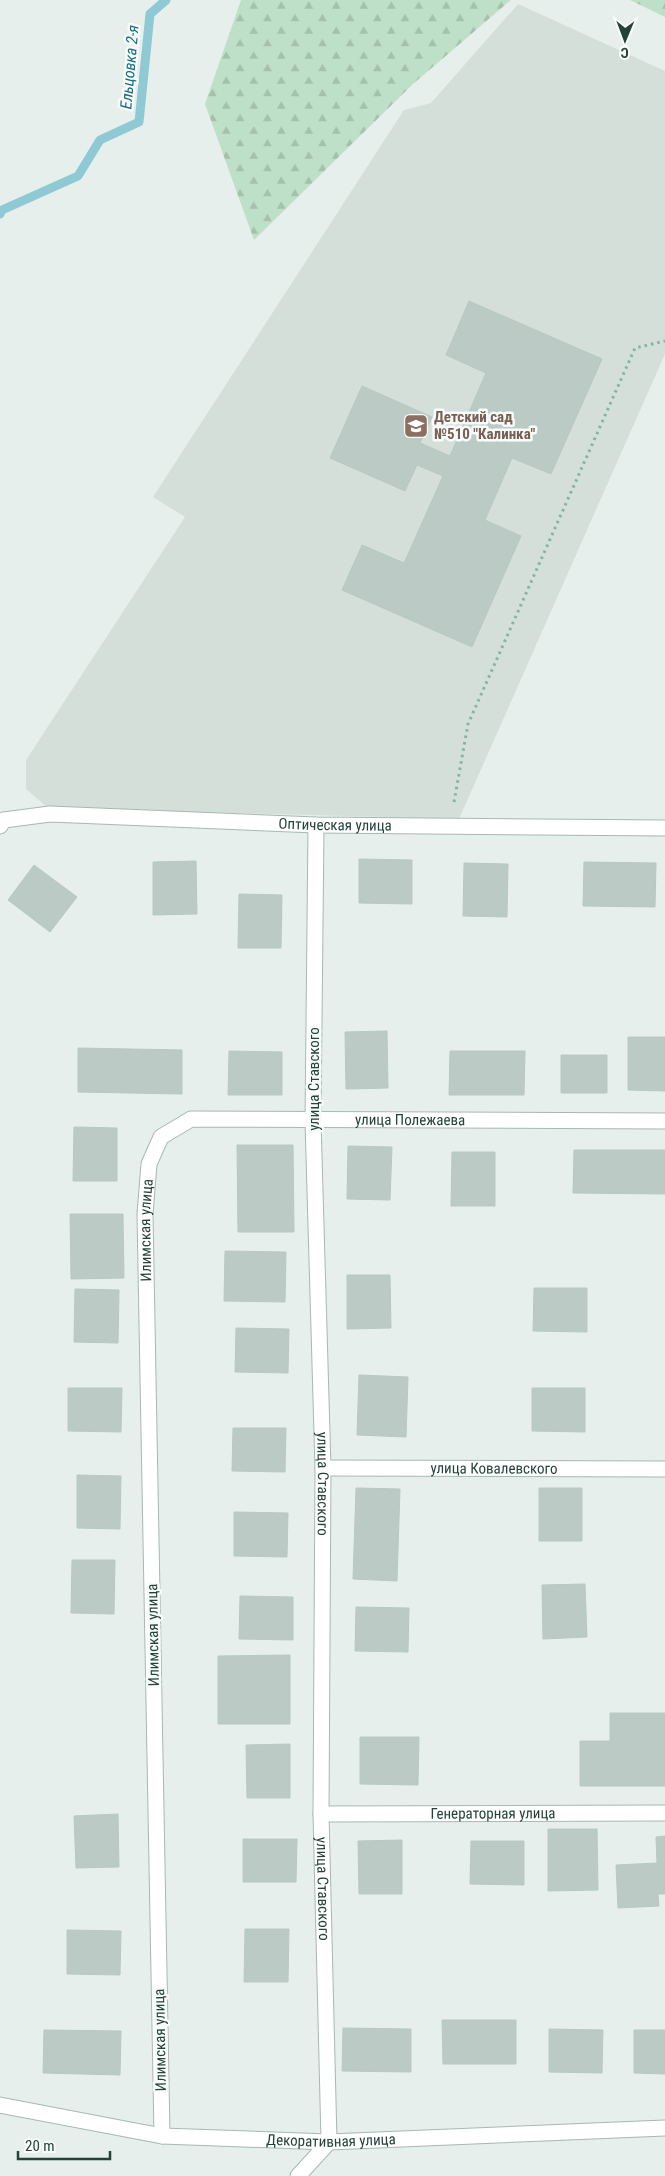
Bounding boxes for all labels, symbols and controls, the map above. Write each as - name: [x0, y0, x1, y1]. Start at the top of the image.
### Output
- north arrow: [600, 15, 650, 65]
- water label: Ельцовка 2-я: [116, 24, 143, 110]
- text: С: [621, 45, 629, 61]
- place label: Детский сад №510 "Калинка": [434, 408, 536, 443]
- school or university icon: Детский сад №510 "Калинка": [403, 413, 429, 439]
- street label: Оптическая улица: [278, 814, 392, 835]
- street label: улица Ставского: [305, 1027, 323, 1131]
- street label: улица Полежаева: [355, 1111, 465, 1129]
- street label: Илимская улица: [136, 1178, 157, 1282]
- street label: улица Ставского: [313, 1432, 332, 1536]
- street label: улица Ковалевского: [430, 1459, 558, 1478]
- street label: Илимская улица: [143, 1583, 163, 1687]
- street label: Генераторная улица: [430, 1804, 556, 1823]
- street label: улица Ставского: [313, 1837, 333, 1941]
- street label: Илимская улица: [150, 1988, 170, 2092]
- scale bar: [18, 2128, 110, 2160]
- street label: Декоративная улица: [266, 2130, 396, 2151]
- text: 20 m: [25, 2137, 55, 2155]

